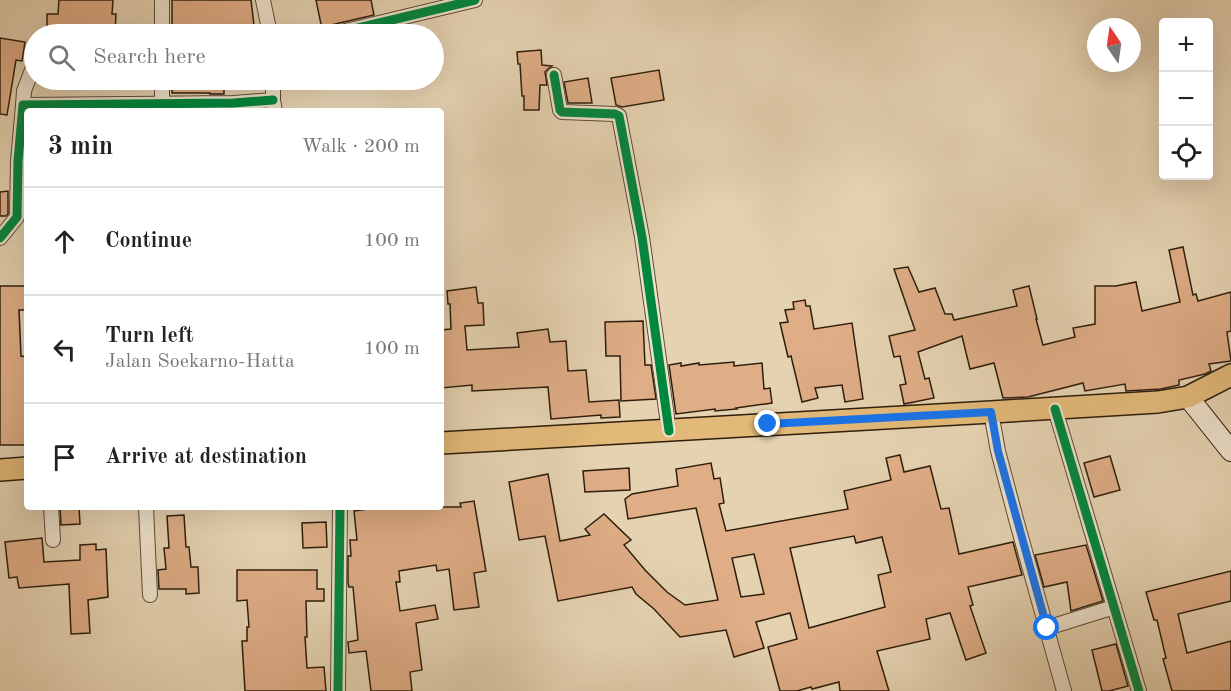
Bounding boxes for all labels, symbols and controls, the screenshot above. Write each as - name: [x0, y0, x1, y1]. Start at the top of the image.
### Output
- north arrow: [1087, 18, 1141, 72]
- map controls: [1159, 18, 1213, 180]
- button: +: [1159, 18, 1213, 72]
- search box: [24, 24, 444, 90]
- icon: search: [45, 41, 78, 74]
- text: Search here: [93, 46, 206, 68]
- button: −: [1159, 72, 1213, 126]
- button: locate: [1159, 126, 1213, 180]
- text: 3 min: [48, 134, 113, 160]
- text: Walk · 200 m: [301, 137, 420, 157]
- icon: ahead: [48, 225, 81, 258]
- text: Continue: [105, 230, 192, 252]
- text: 100 m: [364, 231, 420, 251]
- text: Turn left: [105, 325, 194, 347]
- icon: left: [48, 333, 81, 366]
- text: 100 m: [364, 339, 420, 359]
- text: Jalan Soekarno-Hatta: [105, 352, 295, 372]
- route end: [754, 410, 780, 436]
- icon: arrive: [48, 441, 81, 474]
- text: Arrive at destination: [105, 446, 307, 468]
- route start: [1033, 614, 1059, 640]

